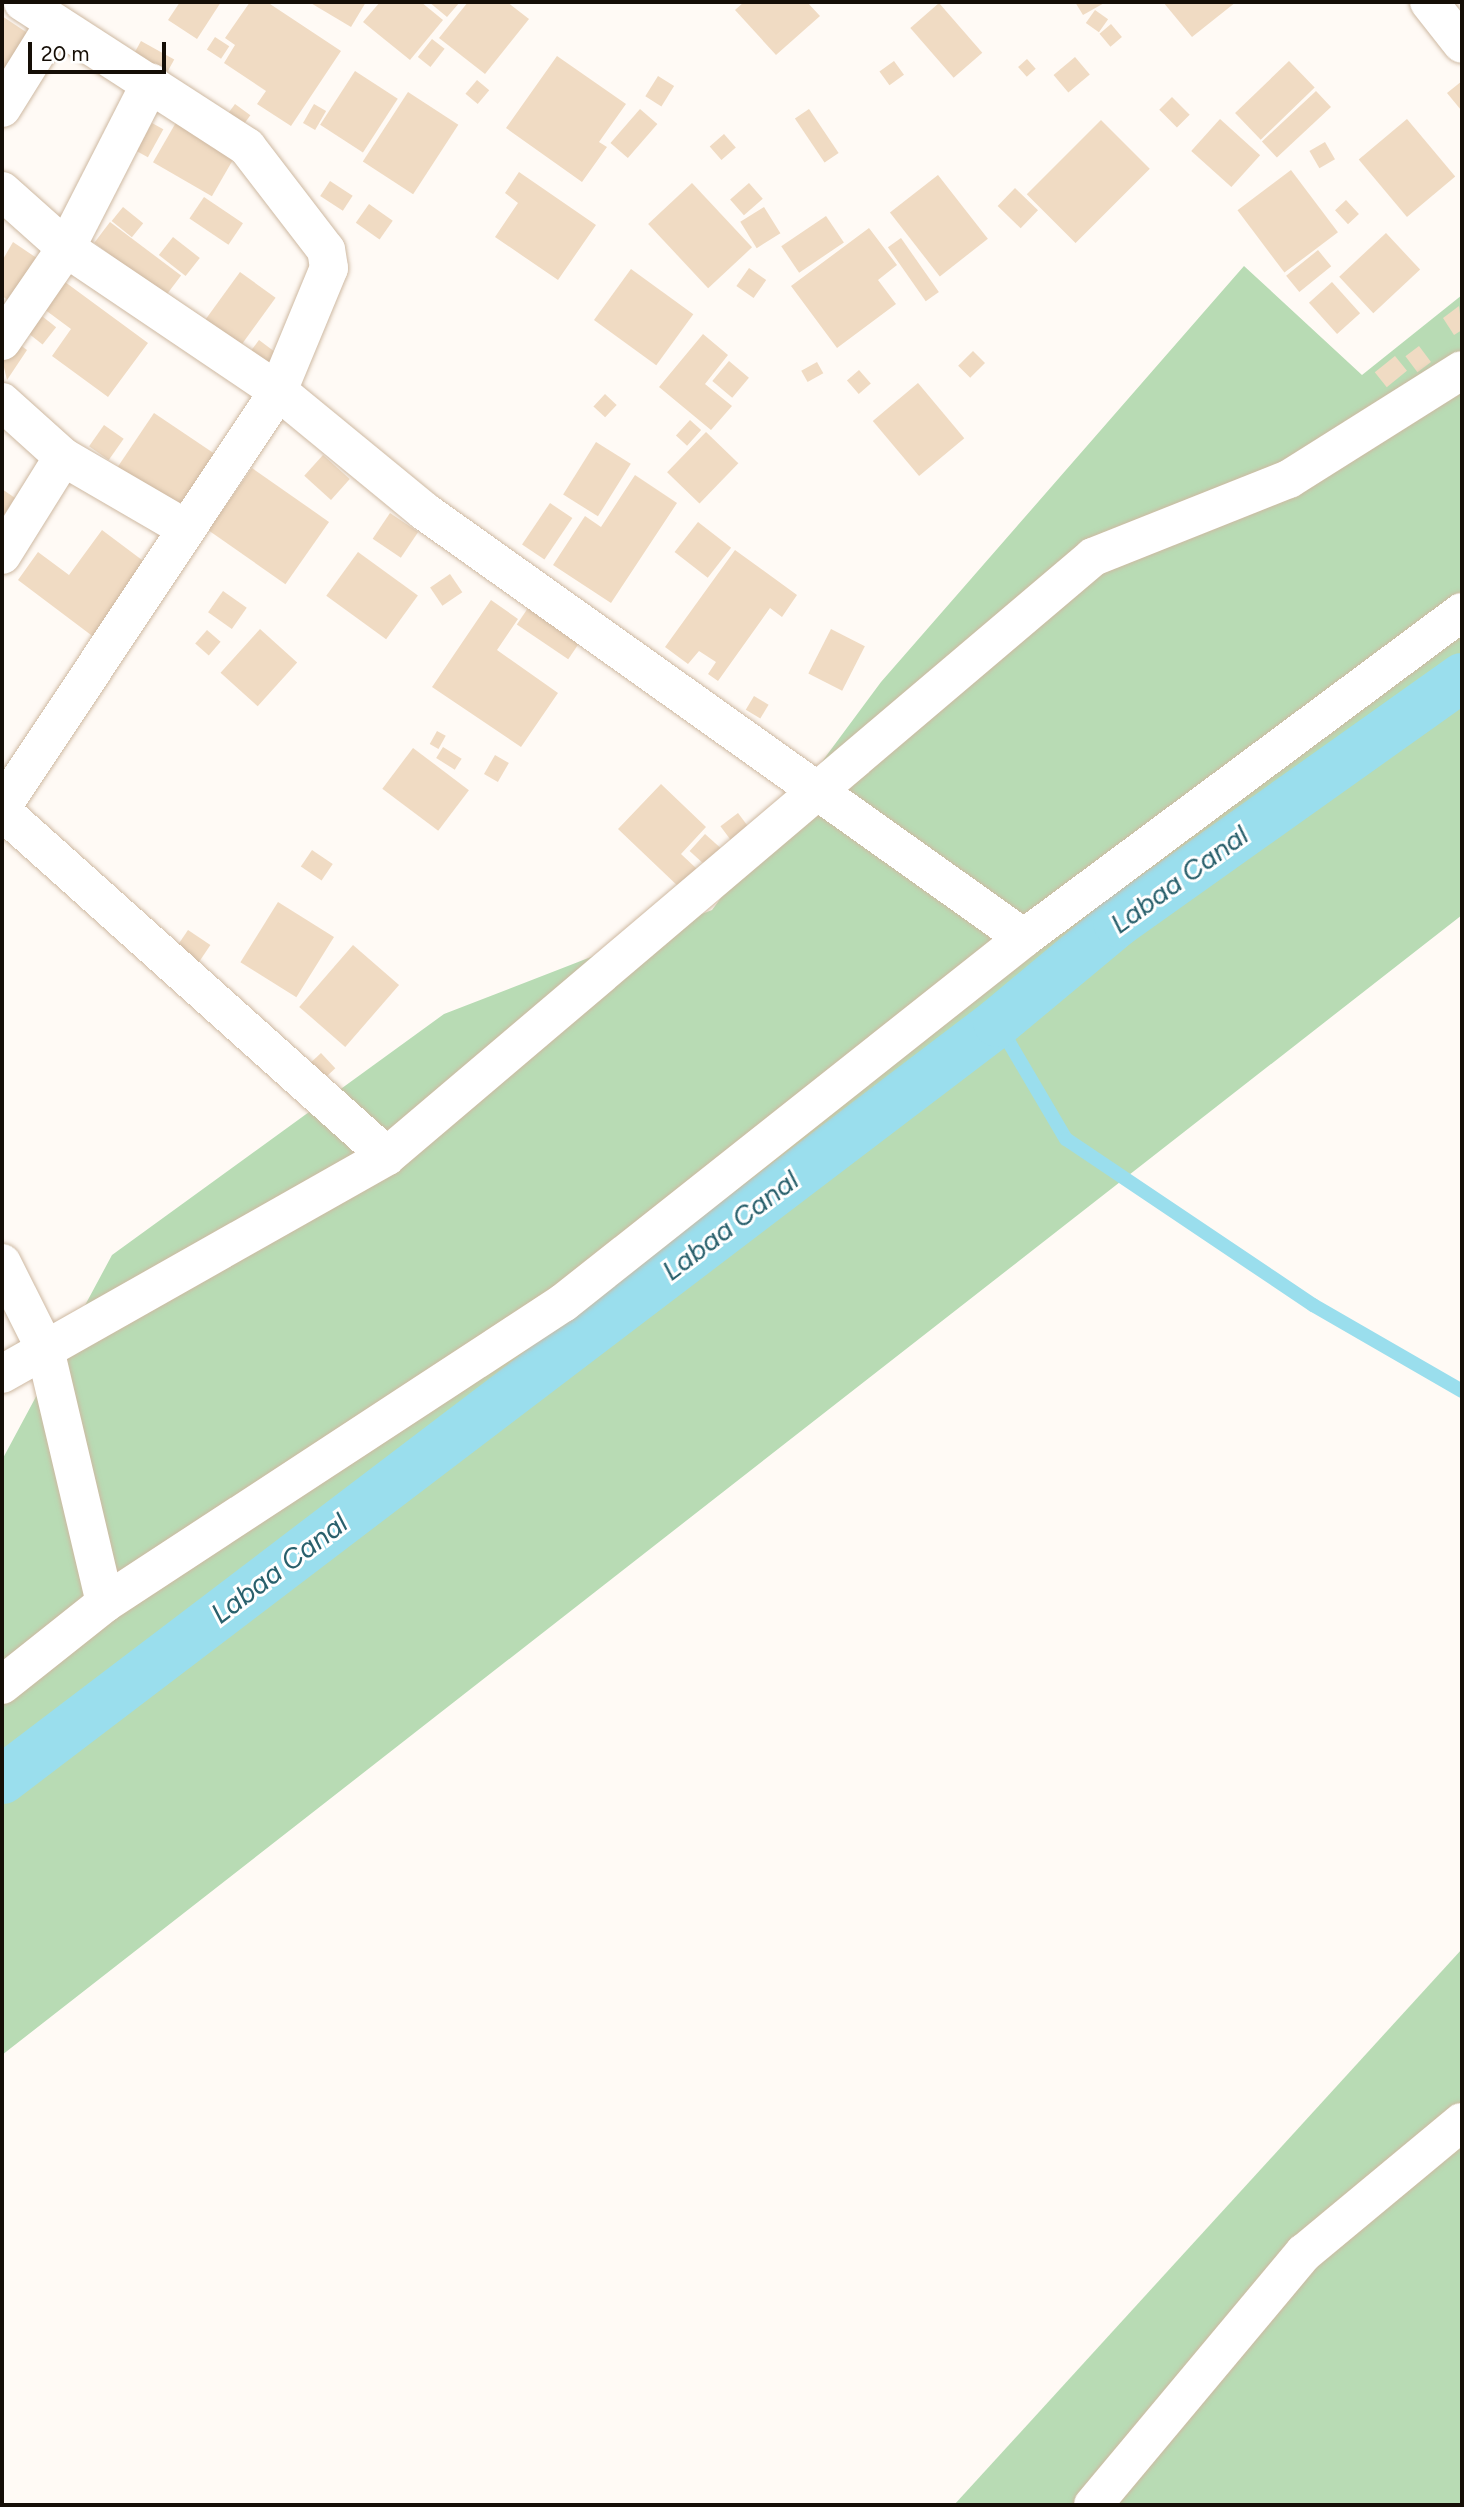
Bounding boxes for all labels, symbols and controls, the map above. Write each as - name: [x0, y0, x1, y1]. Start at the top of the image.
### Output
- scale bar: [32, 28, 170, 72]
- text: 20 m: [41, 41, 89, 66]
- water label: Labaa Canal: [1104, 818, 1254, 940]
- water label: Labaa Canal: [655, 1163, 805, 1287]
- water label: Labaa Canal: [204, 1506, 354, 1630]

